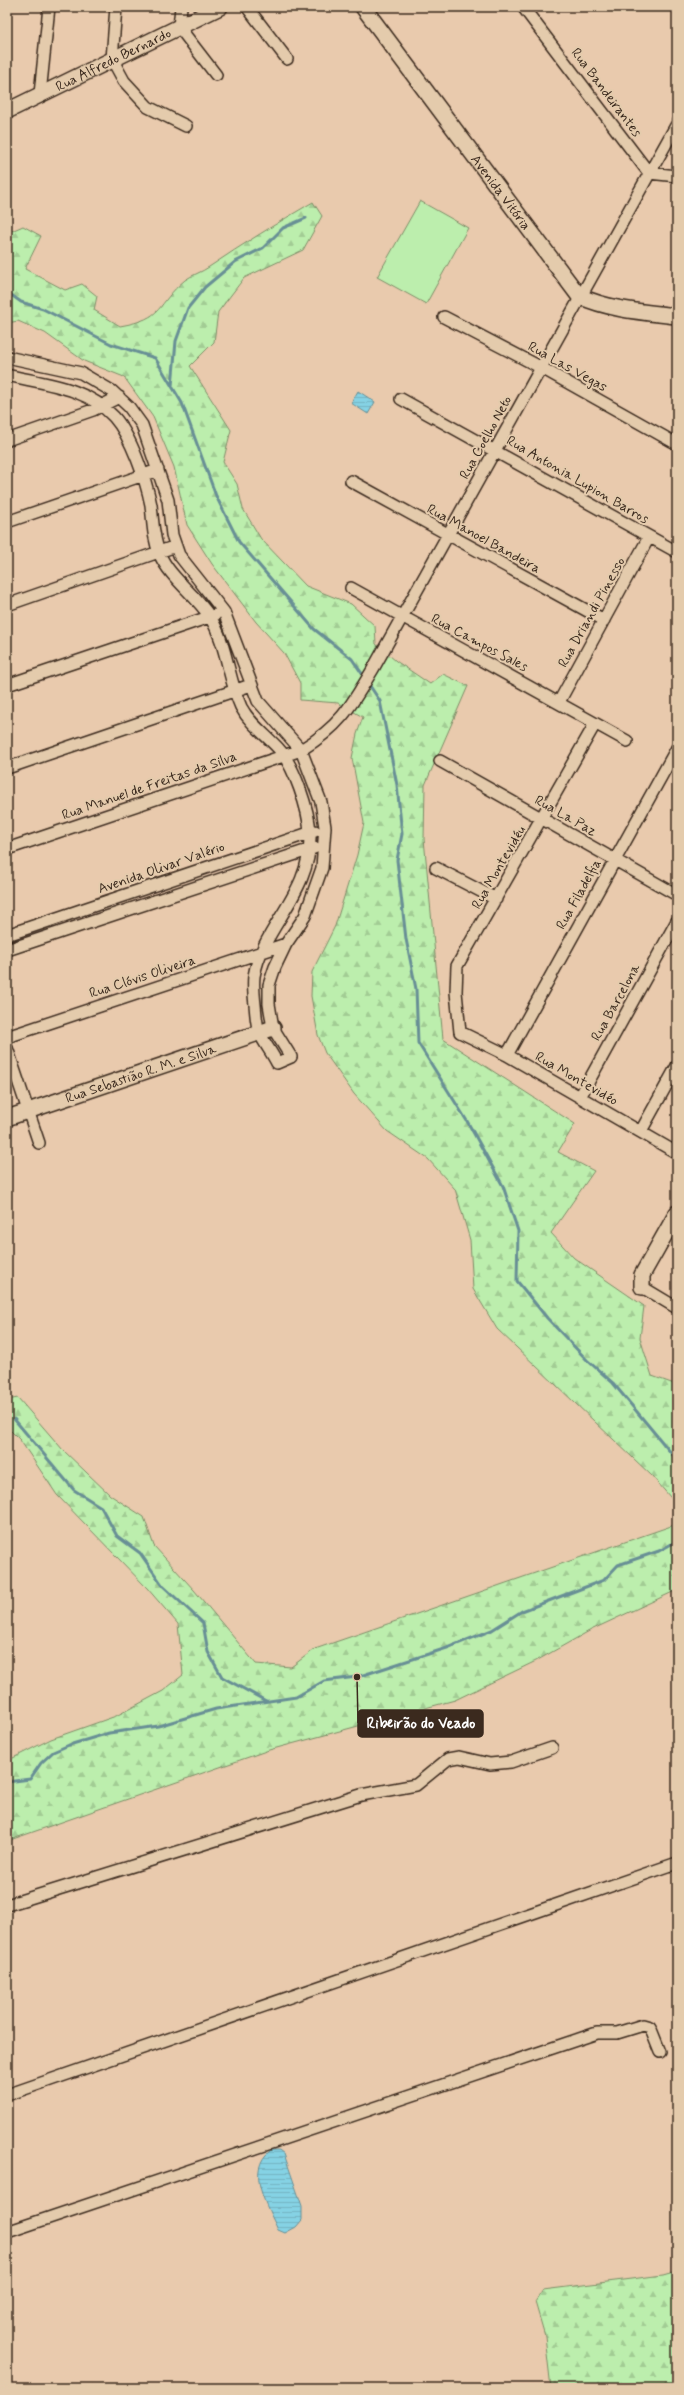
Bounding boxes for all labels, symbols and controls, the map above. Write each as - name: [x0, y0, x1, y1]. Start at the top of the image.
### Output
- street label: Rua Alfredo Bernardo: [53, 24, 175, 96]
- street label: Rua Bandeirantes: [567, 44, 646, 141]
- street label: Avenida Vitória: [466, 151, 535, 234]
- street label: Rua Las Vegas: [525, 338, 610, 396]
- street label: Rua Coelho Neto: [456, 392, 516, 482]
- street label: Rua Antonia Lupion Barros: [503, 432, 652, 528]
- street label: Rua Manoel Bandeira: [424, 500, 543, 578]
- street label: Rua Driandi Pinesso: [554, 554, 630, 671]
- street label: Rua Campos Sales: [428, 610, 531, 676]
- street label: Rua Manuel de Freitas da Silva: [59, 747, 239, 824]
- street label: Rua La Paz: [531, 791, 600, 840]
- street label: Rua Montevidéu: [468, 823, 530, 912]
- street label: Avenida Olivar Valério: [96, 838, 227, 898]
- street label: Rua Filadelfia: [552, 856, 606, 933]
- street label: Rua Clóvis Oliveira: [87, 951, 198, 1003]
- street label: Rua Barcelona: [587, 960, 645, 1044]
- street label: Rua Sebastião R. M. e Silva: [63, 1040, 219, 1108]
- street label: Rua Montevidéo: [532, 1048, 621, 1110]
- callout: Ribeirão do Veado: [358, 1710, 483, 1737]
- text: Ribeirão do Veado: [367, 1714, 475, 1734]

